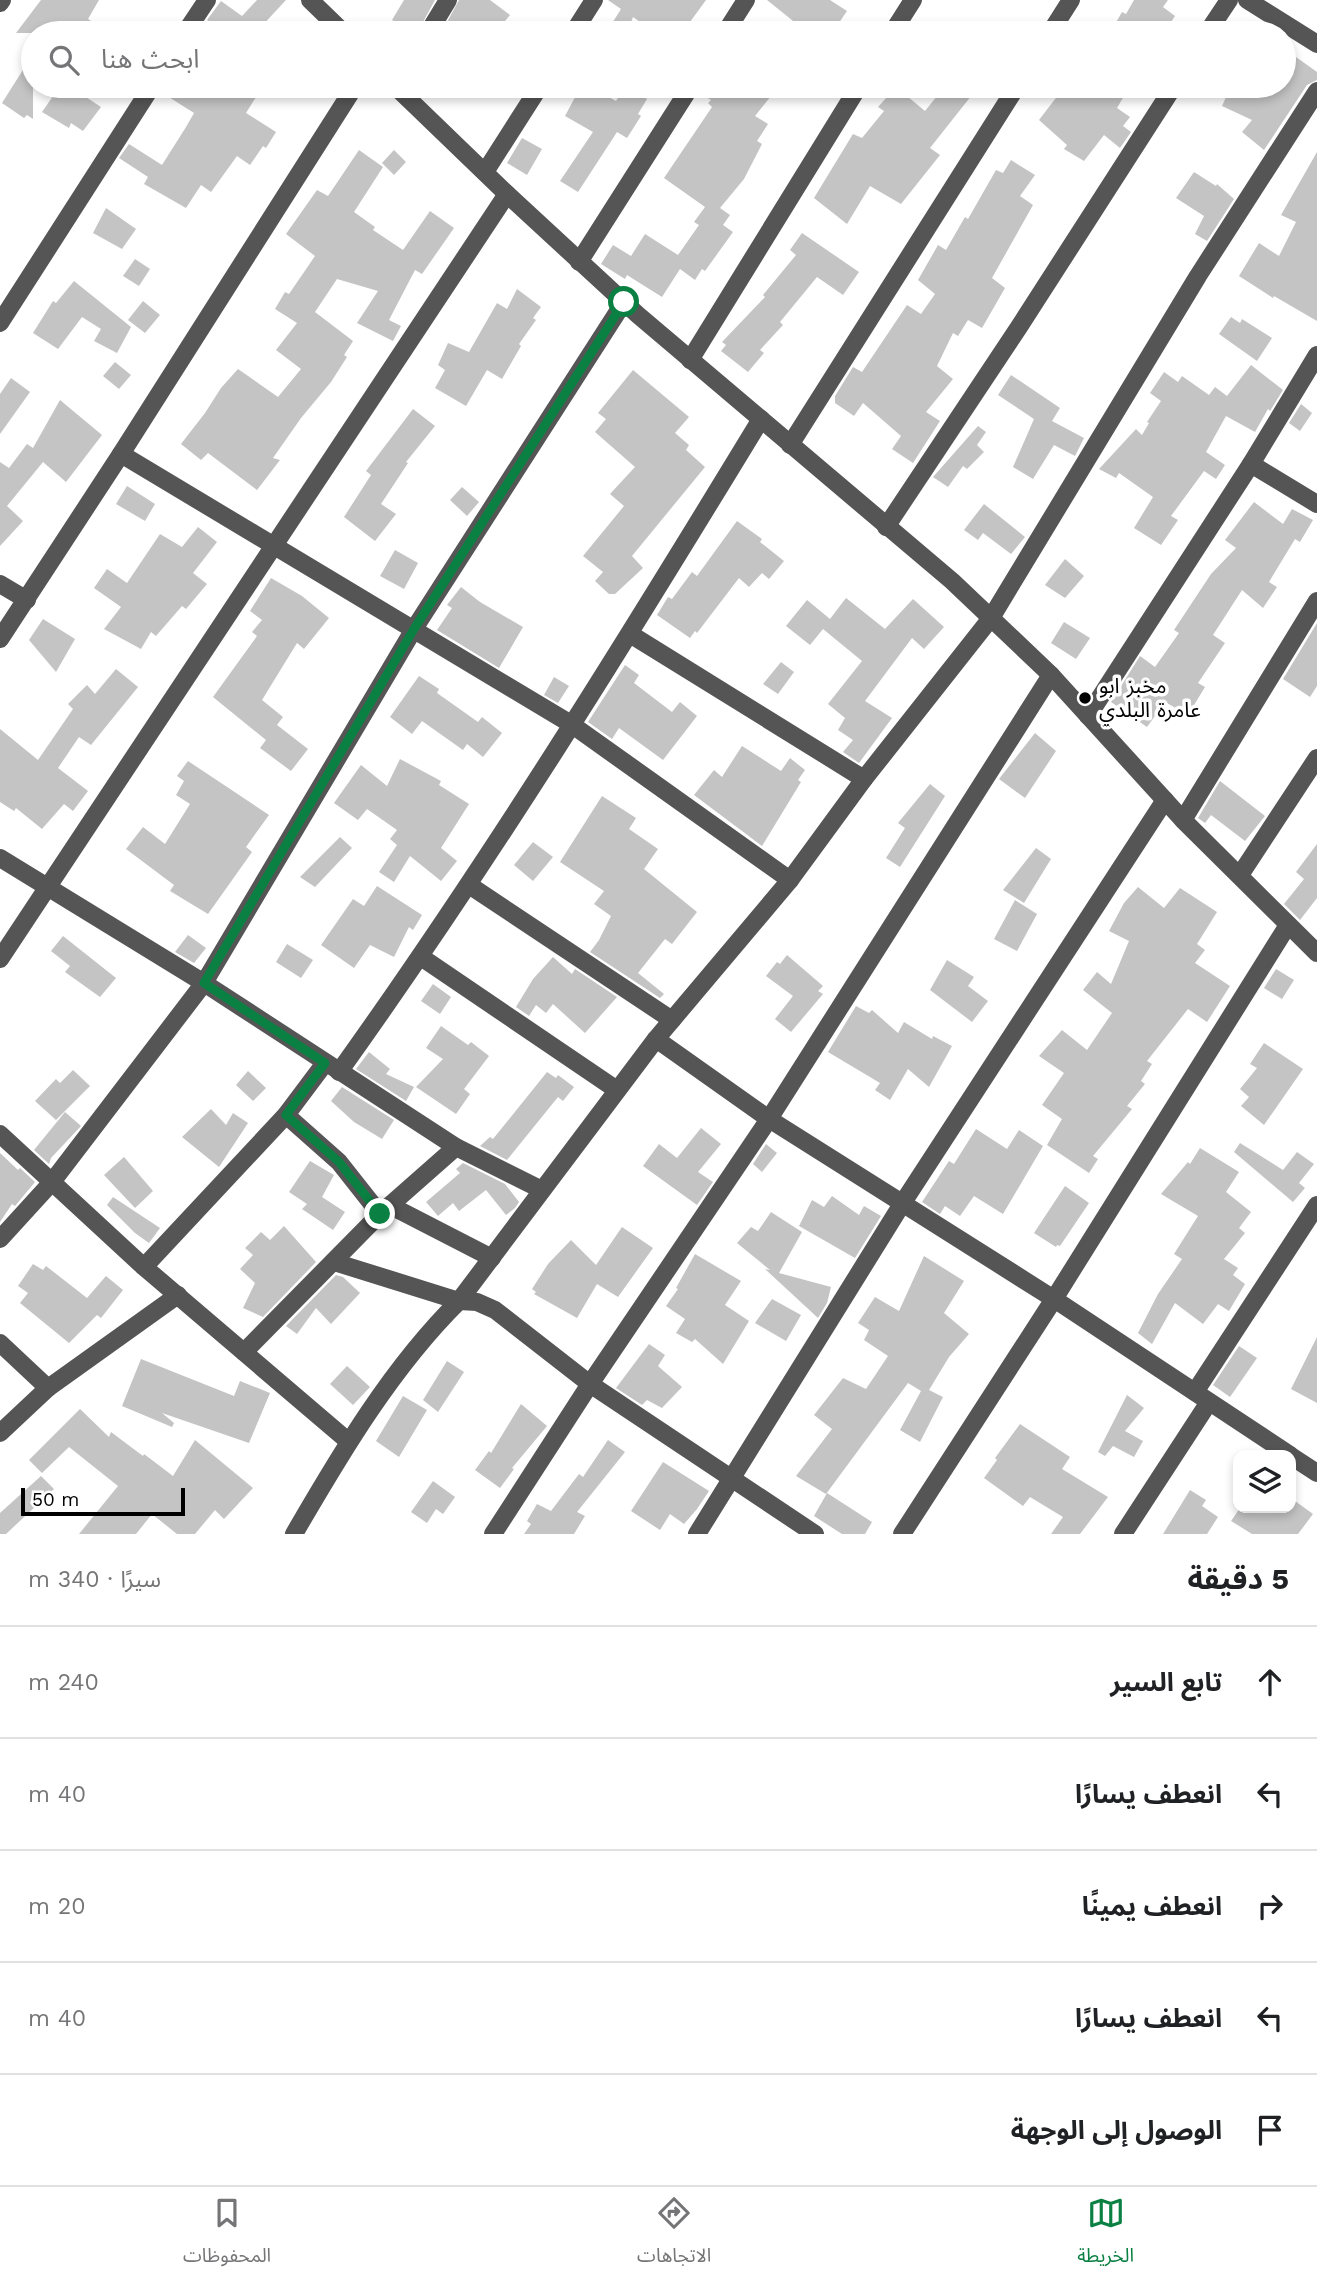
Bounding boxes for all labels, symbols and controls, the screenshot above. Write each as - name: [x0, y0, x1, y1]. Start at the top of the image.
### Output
- search box: [21, 21, 1296, 98]
- icon: search: [45, 41, 83, 79]
- text: ابحث هنا: [101, 44, 199, 74]
- route start: [608, 286, 639, 317]
- place label: مخبز ابو عامرة البلدي: [1099, 673, 1201, 726]
- marker: مخبز ابو عامرة البلدي: [1077, 690, 1093, 706]
- route end: [364, 1198, 395, 1229]
- map controls: [1233, 1450, 1296, 1513]
- button: layers: [1233, 1450, 1296, 1513]
- scale bar: [21, 1485, 186, 1517]
- text: 50 m: [32, 1488, 79, 1511]
- text: 5 دقيقة: [1187, 1561, 1289, 1596]
- text: سيرًا · 340 m: [28, 1566, 161, 1593]
- icon: ahead: [1251, 1663, 1289, 1701]
- text: تابع السير: [1110, 1667, 1222, 1697]
- text: 240 m: [28, 1669, 99, 1696]
- icon: left: [1251, 1775, 1289, 1813]
- text: انعطف يسارًا: [1075, 1779, 1222, 1809]
- text: 40 m: [28, 1781, 86, 1808]
- icon: right: [1251, 1887, 1289, 1925]
- text: انعطف يمينًا: [1082, 1891, 1222, 1921]
- text: 20 m: [28, 1893, 85, 1920]
- icon: left: [1251, 1999, 1289, 2037]
- text: انعطف يسارًا: [1075, 2003, 1222, 2033]
- text: 40 m: [28, 2005, 86, 2032]
- icon: arrive: [1251, 2111, 1289, 2149]
- text: الوصول إلى الوجهة: [1011, 2115, 1222, 2145]
- tab: المحفوظات: [183, 2194, 271, 2276]
- tab: الاتجاهات: [637, 2194, 711, 2276]
- tab: الخريطة: [1077, 2194, 1134, 2276]

